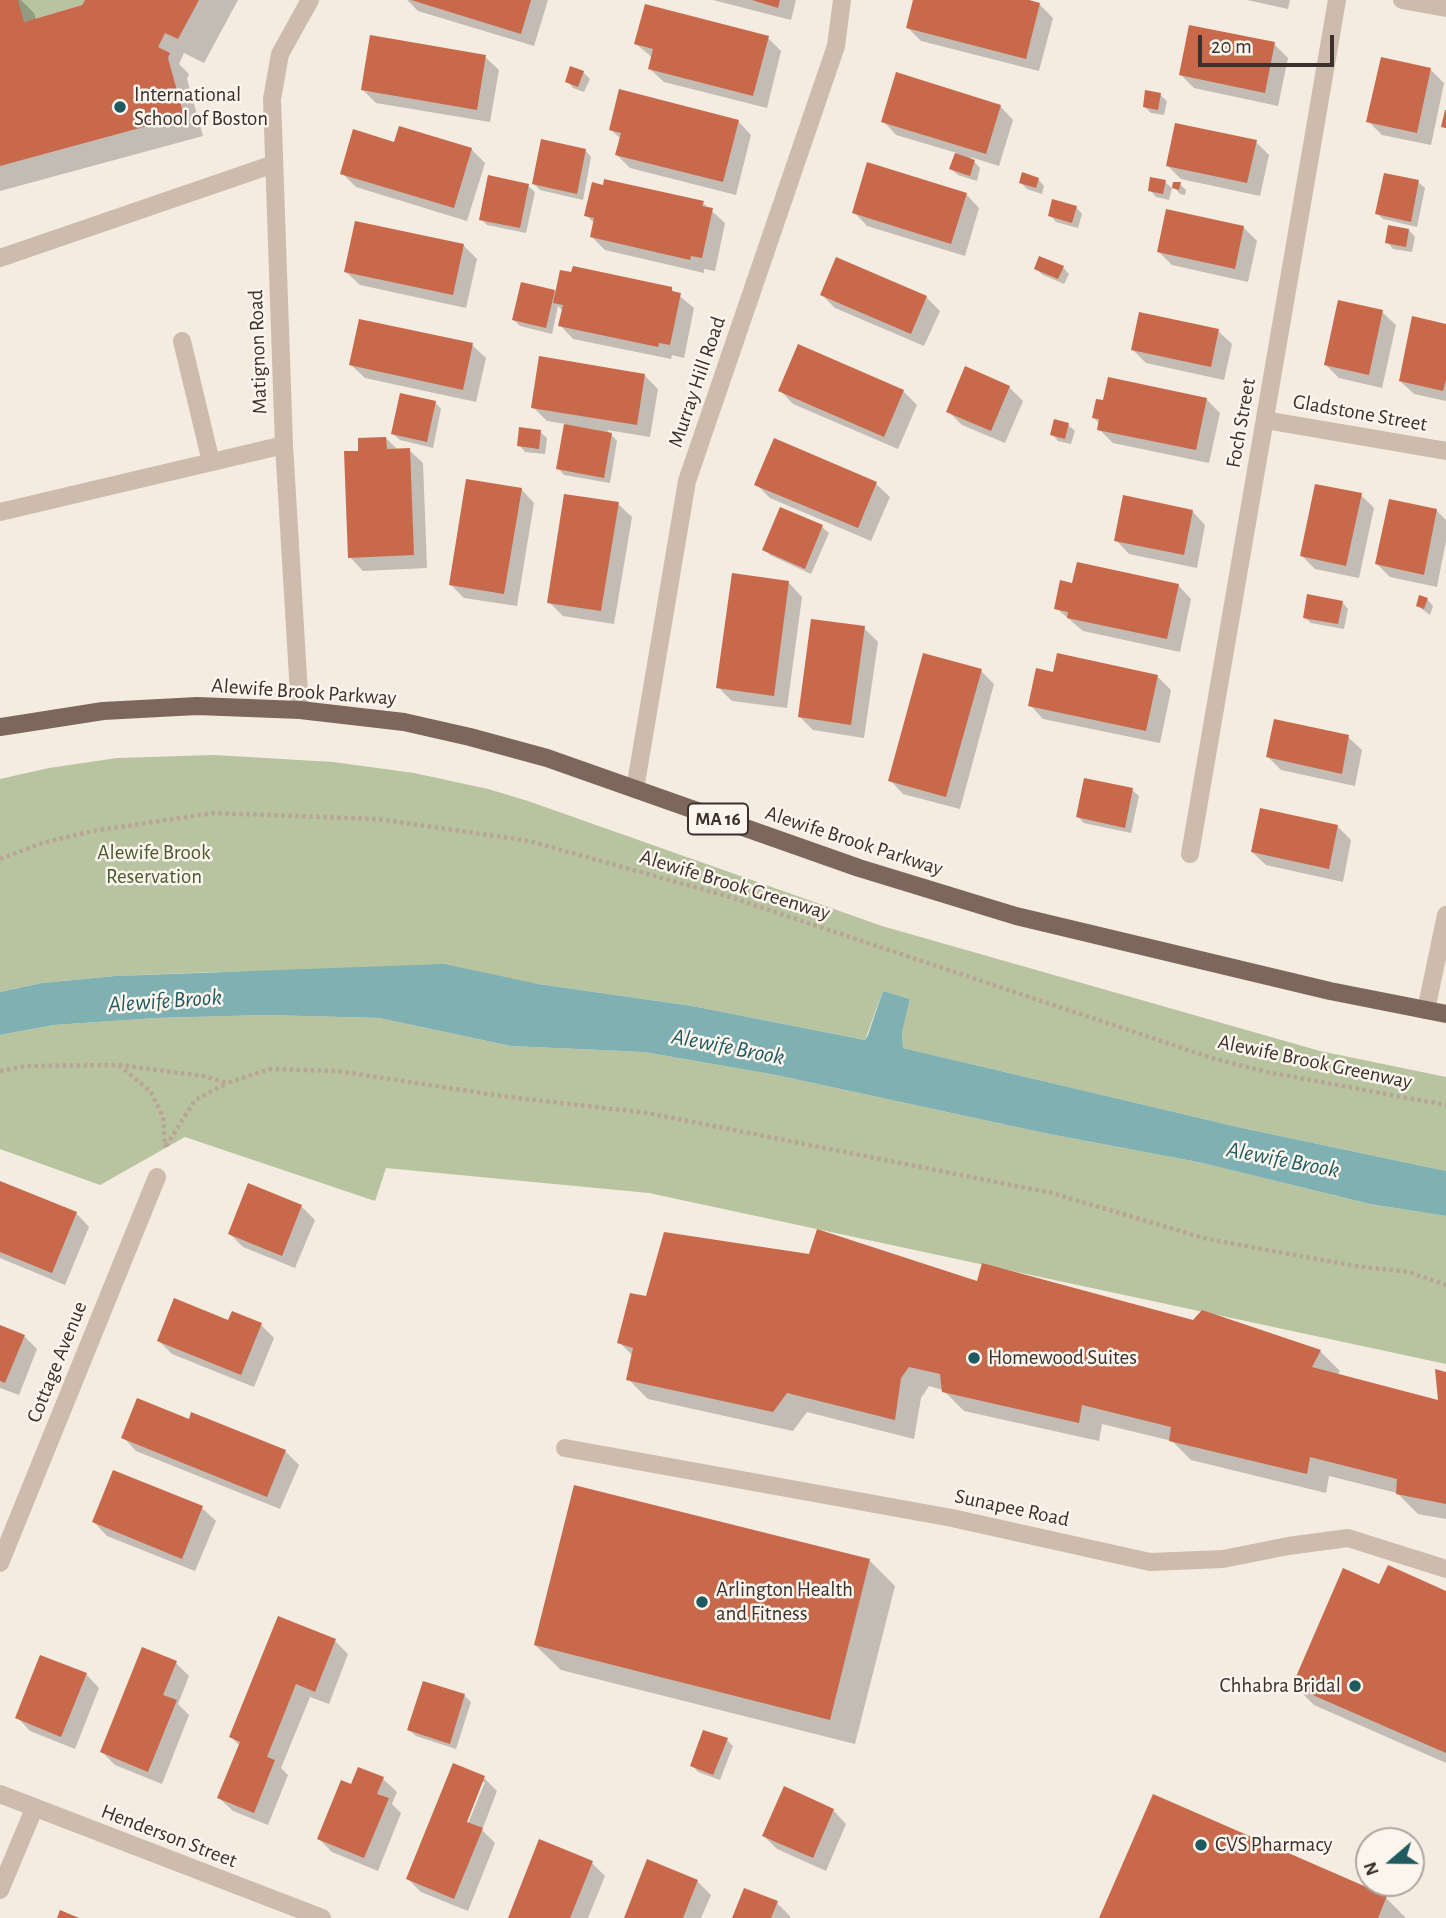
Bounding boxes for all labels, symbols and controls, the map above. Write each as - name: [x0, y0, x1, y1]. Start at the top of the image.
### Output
- scale bar: [1201, 21, 1338, 65]
- text: 20 m: [1211, 36, 1252, 57]
- place label: International School of Boston: [134, 82, 268, 132]
- marker: International School of Boston: [112, 99, 128, 115]
- street label: Matignon Road: [243, 289, 273, 415]
- street label: Murray Hill Road: [663, 313, 731, 451]
- street label: Foch Street: [1221, 376, 1261, 470]
- street label: Gladstone Street: [1291, 389, 1429, 437]
- street label: Alewife Brook Parkway: [211, 673, 397, 711]
- street label: Alewife Brook Parkway: [762, 800, 946, 882]
- road number: MA 16: [688, 804, 748, 834]
- park label: Alewife Brook Reservation: [97, 840, 211, 890]
- street label: Alewife Brook Greenway: [637, 844, 833, 926]
- water label: Alewife Brook: [107, 983, 223, 1019]
- water label: Alewife Brook: [669, 1023, 787, 1071]
- street label: Alewife Brook Greenway: [1216, 1029, 1414, 1095]
- water label: Alewife Brook: [1224, 1136, 1342, 1184]
- street label: Cottage Avenue: [21, 1298, 93, 1426]
- place label: Homewood Suites: [988, 1345, 1137, 1371]
- marker: Homewood Suites: [966, 1350, 982, 1366]
- street label: Sunapee Road: [953, 1484, 1071, 1532]
- place label: Arlington Health and Fitness: [716, 1577, 853, 1627]
- marker: Arlington Health and Fitness: [694, 1594, 710, 1610]
- place label: Chhabra Bridal: [1220, 1673, 1341, 1699]
- marker: Chhabra Bridal: [1347, 1678, 1363, 1694]
- street label: Henderson Street: [98, 1799, 240, 1873]
- north arrow: [1355, 1827, 1425, 1897]
- place label: CVS Pharmacy: [1215, 1832, 1332, 1858]
- marker: CVS Pharmacy: [1193, 1837, 1209, 1853]
- text: N: [1360, 1859, 1383, 1878]

